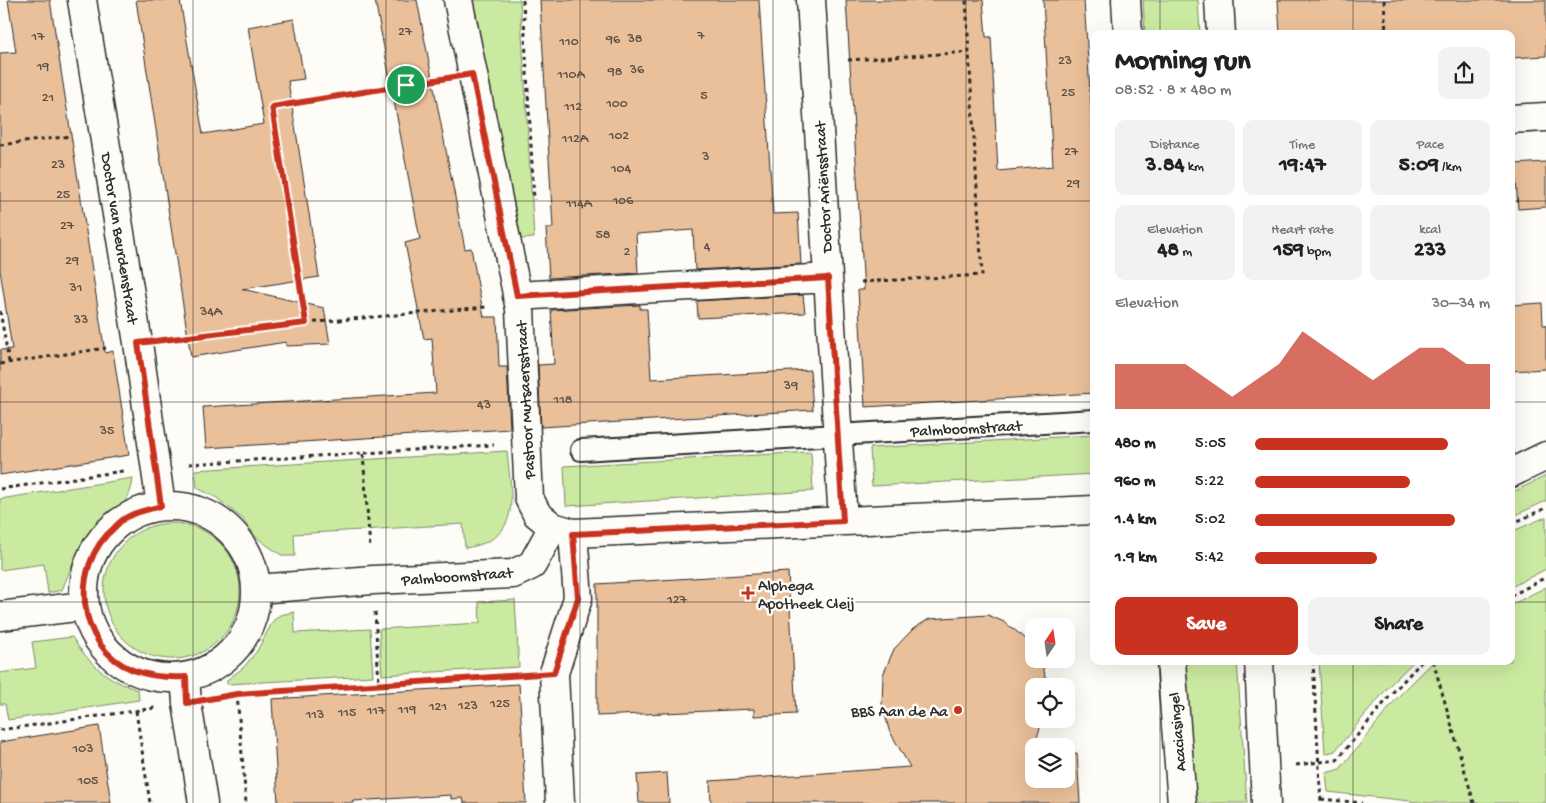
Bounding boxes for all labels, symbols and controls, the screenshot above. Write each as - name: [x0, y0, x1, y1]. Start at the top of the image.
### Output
- house number: 27: [398, 24, 413, 41]
- house number: 7: [696, 28, 705, 45]
- house number: 17: [31, 29, 45, 46]
- house number: 38: [627, 31, 643, 48]
- house number: 96: [605, 32, 621, 49]
- house number: 110: [558, 34, 579, 51]
- text: Morning run: [1115, 46, 1250, 79]
- button: share: [1438, 47, 1490, 99]
- house number: 23: [1058, 53, 1072, 70]
- house number: 19: [36, 59, 49, 76]
- house number: 36: [629, 62, 645, 79]
- pin: [385, 64, 427, 106]
- house number: 98: [607, 64, 623, 81]
- house number: 110A: [556, 67, 585, 84]
- icon: arrive: [392, 71, 420, 99]
- text: 08:52 · 8 × 480 m: [1115, 82, 1231, 101]
- house number: 25: [1061, 85, 1075, 102]
- house number: 5: [700, 88, 708, 105]
- house number: 21: [42, 90, 54, 107]
- house number: 100: [605, 96, 628, 113]
- house number: 112: [563, 99, 582, 116]
- street label: Doctor Ariënsstraat: [812, 119, 838, 254]
- house number: 102: [608, 128, 629, 145]
- house number: 112A: [561, 131, 589, 148]
- text: Distance: [1150, 137, 1200, 154]
- text: Time: [1290, 137, 1315, 154]
- text: Pace: [1416, 137, 1444, 154]
- house number: 27: [1064, 144, 1079, 161]
- house number: 3: [701, 149, 710, 166]
- street label: Doctor van Beurdenstraat: [94, 151, 141, 327]
- text: 3.84: [1146, 154, 1185, 179]
- text: 19:47: [1279, 154, 1326, 179]
- text: 5:09: [1399, 154, 1439, 179]
- house number: 23: [51, 157, 65, 174]
- text: km: [1185, 159, 1204, 176]
- text: /km: [1439, 159, 1462, 176]
- house number: 104: [610, 161, 631, 178]
- house number: 29: [1066, 176, 1080, 193]
- house number: 25: [56, 187, 70, 204]
- house number: 106: [612, 193, 634, 210]
- house number: 114A: [565, 196, 593, 213]
- house number: 27: [60, 218, 75, 235]
- text: Elevation: [1147, 222, 1203, 239]
- text: Heart rate: [1271, 222, 1334, 239]
- text: kcal: [1419, 222, 1441, 239]
- house number: 58: [595, 227, 611, 244]
- house number: 4: [704, 239, 711, 256]
- text: 48: [1157, 239, 1179, 264]
- text: 159: [1274, 239, 1304, 264]
- text: 233: [1414, 239, 1446, 264]
- house number: 2: [624, 244, 631, 261]
- text: m: [1179, 244, 1192, 261]
- text: bpm: [1304, 244, 1331, 261]
- house number: 29: [65, 253, 79, 270]
- house number: 31: [69, 280, 82, 297]
- text: Elevation: [1115, 295, 1179, 314]
- text: 30–34 m: [1432, 295, 1490, 314]
- house number: 34A: [199, 304, 223, 321]
- house number: 33: [73, 312, 88, 329]
- street label: Pastoor Mutsaersstraat: [514, 319, 541, 480]
- house number: 39: [783, 378, 798, 395]
- house number: 118: [553, 392, 573, 409]
- house number: 43: [477, 397, 491, 414]
- street label: Palmboomstraat: [909, 418, 1024, 443]
- house number: 35: [99, 423, 114, 440]
- text: 480 m: [1115, 435, 1156, 454]
- text: 5:05: [1195, 435, 1226, 454]
- text: 960 m: [1115, 473, 1155, 492]
- text: 5:22: [1195, 473, 1224, 492]
- text: 1.4 km: [1115, 511, 1156, 530]
- text: 5:02: [1195, 511, 1225, 530]
- text: 1.9 km: [1115, 549, 1157, 568]
- text: 5:42: [1195, 549, 1224, 568]
- street label: Palmboomstraat: [400, 565, 515, 592]
- place label: Alphega Apotheek Cleij: [758, 578, 855, 615]
- marker: Alphega Apotheek Cleij: [742, 587, 754, 599]
- house number: 127: [666, 592, 688, 609]
- button: Save: [1115, 597, 1298, 655]
- button: Share: [1308, 597, 1490, 655]
- north arrow: [1025, 618, 1075, 668]
- map controls: [1025, 618, 1075, 788]
- button: locate: [1025, 678, 1075, 728]
- street label: Acaciasingel: [1167, 691, 1192, 772]
- house number: 125: [489, 696, 510, 713]
- house number: 123: [457, 698, 478, 715]
- house number: 121: [428, 699, 447, 716]
- house number: 119: [397, 702, 416, 719]
- house number: 117: [366, 703, 386, 720]
- place label: BBS Aan de Aa: [850, 704, 949, 723]
- marker: BBS Aan de Aa: [952, 704, 964, 716]
- house number: 115: [337, 705, 356, 722]
- house number: 113: [305, 707, 324, 724]
- button: layers: [1025, 738, 1075, 788]
- house number: 103: [72, 741, 93, 758]
- house number: 105: [77, 773, 98, 790]

